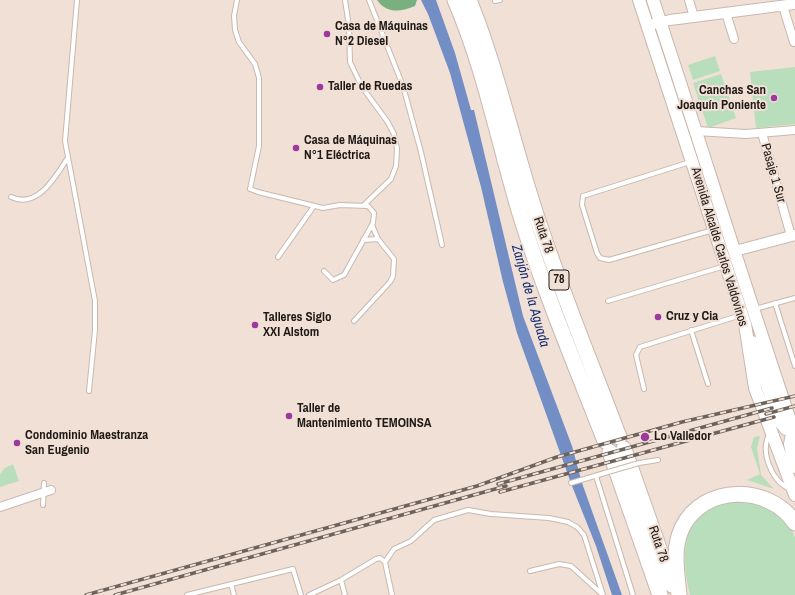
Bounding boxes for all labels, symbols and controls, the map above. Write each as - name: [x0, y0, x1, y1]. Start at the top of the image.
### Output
- place label: Casa de Máquinas N°2 Diesel: [335, 19, 428, 50]
- marker: Casa de Máquinas N°2 Diesel: [322, 29, 332, 39]
- place label: Taller de Ruedas: [328, 79, 413, 95]
- marker: Taller de Ruedas: [315, 82, 325, 92]
- place label: Canchas San Joaquín Poniente: [677, 83, 766, 114]
- marker: Canchas San Joaquín Poniente: [769, 93, 779, 103]
- place label: Casa de Máquinas N°1 Eléctrica: [304, 133, 397, 164]
- street label: Pasaje 1 Sur: [757, 142, 789, 204]
- marker: Casa de Máquinas N°1 Eléctrica: [291, 143, 301, 153]
- street label: Avenida Alcalde Carlos Valdovinos: [687, 166, 751, 328]
- street label: Ruta 78: [530, 215, 556, 255]
- water label: Zanjón de la Aguada: [507, 243, 553, 349]
- road number: 78: [549, 270, 569, 290]
- place label: Cruz y Cia: [666, 309, 718, 325]
- place label: Talleres Siglo XXI Alstom: [263, 310, 332, 341]
- marker: Cruz y Cia: [653, 312, 663, 322]
- marker: Talleres Siglo XXI Alstom: [250, 320, 260, 330]
- place label: Taller de Mantenimiento TEMOINSA: [297, 401, 431, 432]
- marker: Taller de Mantenimiento TEMOINSA: [284, 411, 294, 421]
- place label: Condominio Maestranza San Eugenio: [25, 428, 148, 459]
- place label: Lo Valledor: [654, 429, 711, 445]
- marker: Lo Valledor: [639, 431, 651, 443]
- marker: Condominio Maestranza San Eugenio: [12, 438, 22, 448]
- street label: Ruta 78: [645, 524, 671, 564]

